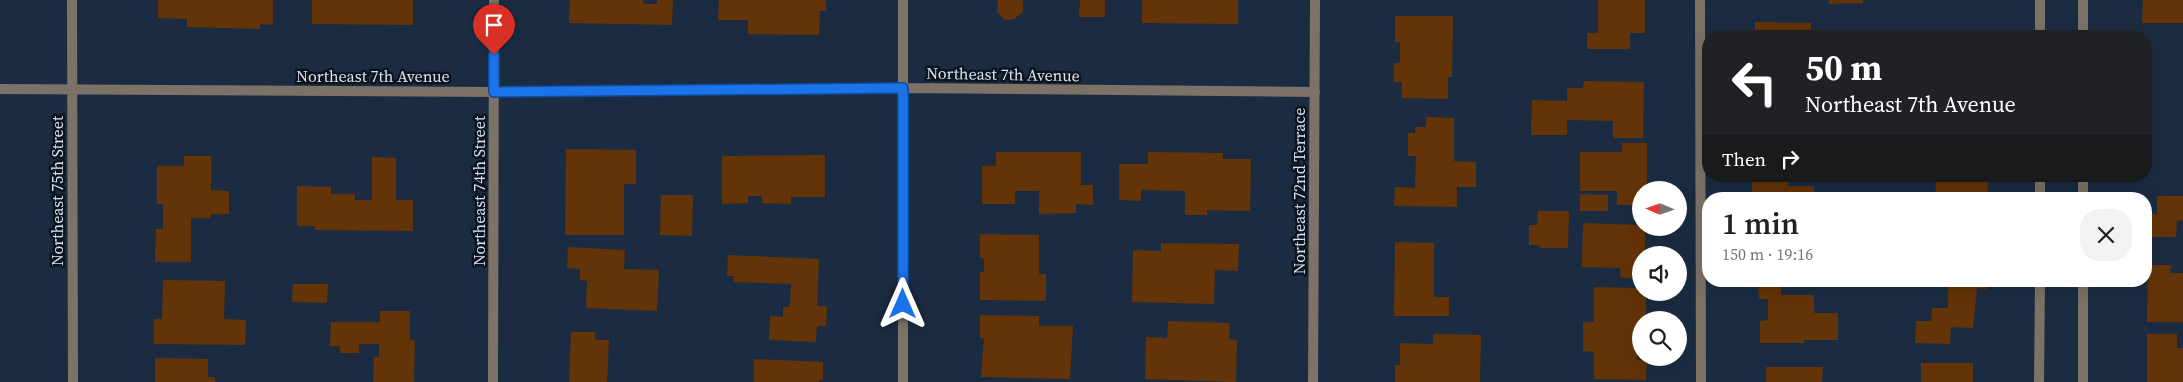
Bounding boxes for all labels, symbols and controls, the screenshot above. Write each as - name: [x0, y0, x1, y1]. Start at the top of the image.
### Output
- pin: [473, 4, 515, 55]
- icon: arrive: [480, 11, 508, 39]
- text: 50 m: [1805, 44, 1882, 92]
- icon: left: [1722, 50, 1787, 115]
- street label: Northeast 7th Avenue: [926, 62, 1080, 86]
- street label: Northeast 7th Avenue: [296, 65, 450, 87]
- text: Northeast 7th Avenue: [1805, 89, 2016, 119]
- street label: Northeast 72nd Terrace: [1288, 108, 1310, 274]
- street label: Northeast 75th Street: [46, 115, 68, 266]
- street label: Northeast 74th Street: [468, 115, 490, 266]
- icon: right: [1776, 145, 1804, 173]
- text: Then: [1722, 146, 1766, 172]
- north arrow: [1632, 181, 1688, 236]
- map controls: [1632, 181, 1687, 366]
- text: 1 min: [1722, 203, 1799, 244]
- button: close: [2080, 209, 2132, 261]
- text: 150 m · 19:16: [1722, 243, 1813, 265]
- button: sound: [1632, 246, 1687, 301]
- position arrow: [876, 277, 928, 329]
- button: search: [1632, 311, 1687, 366]

